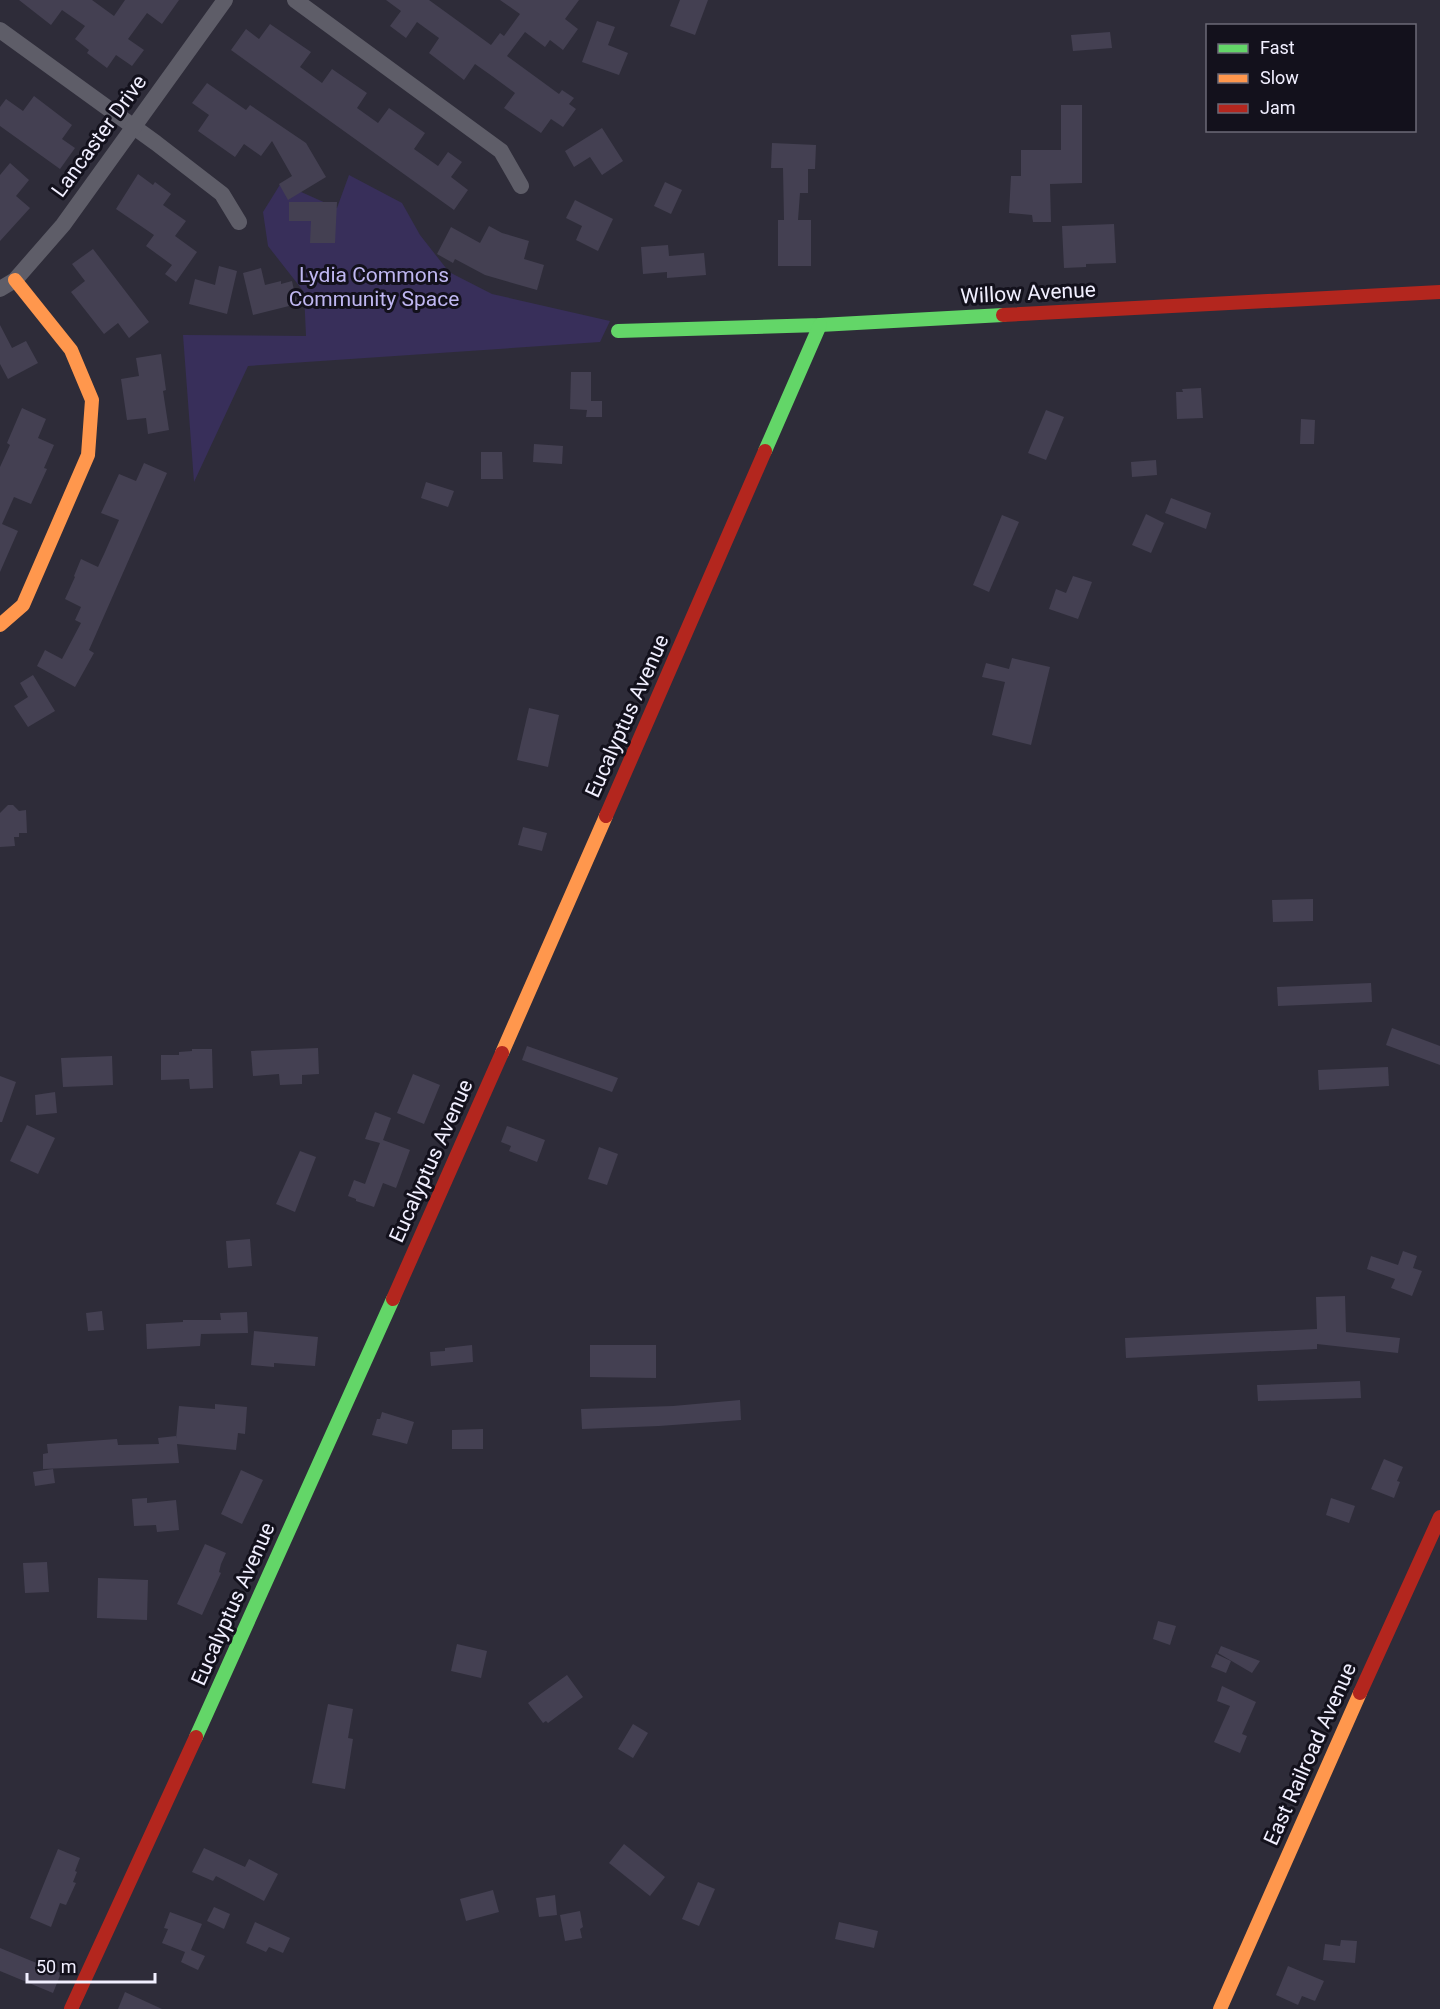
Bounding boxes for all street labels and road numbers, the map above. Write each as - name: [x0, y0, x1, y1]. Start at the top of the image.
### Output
- street label: Lancaster Drive: [47, 70, 151, 202]
- street label: Willow Avenue: [960, 277, 1096, 309]
- street label: Eucalyptus Avenue: [580, 631, 674, 801]
- street label: Eucalyptus Avenue: [384, 1076, 478, 1246]
- street label: Eucalyptus Avenue: [186, 1519, 280, 1689]
- street label: East Railroad Avenue: [1259, 1659, 1361, 1849]

